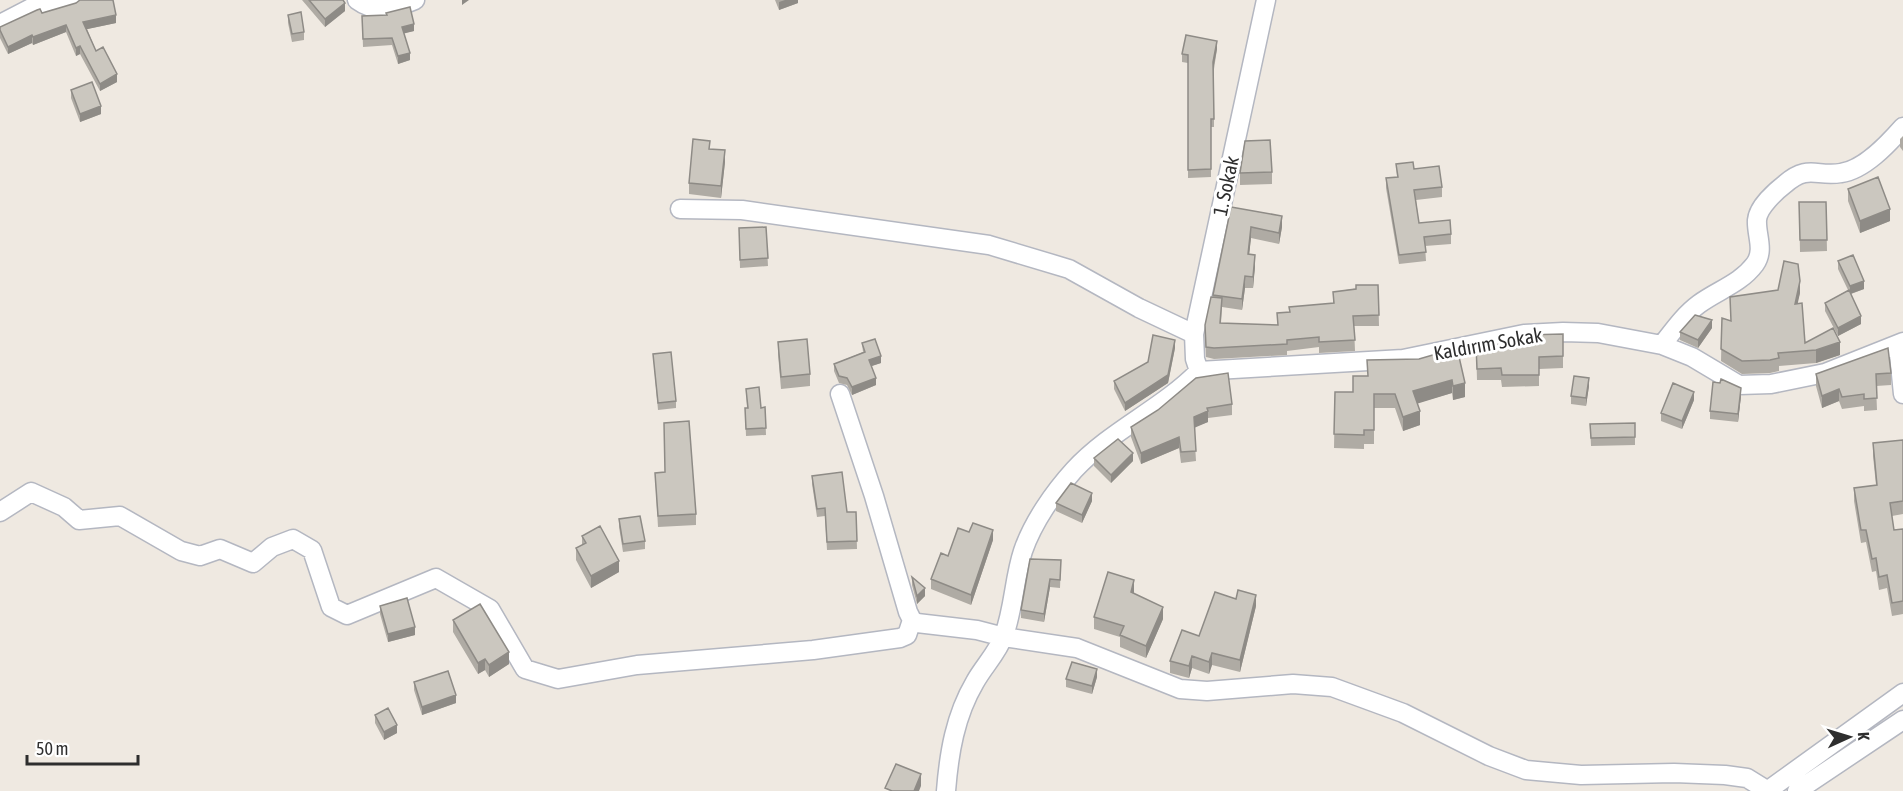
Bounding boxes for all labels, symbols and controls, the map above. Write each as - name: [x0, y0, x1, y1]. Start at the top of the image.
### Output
- street label: 1. Sokak: [1208, 154, 1243, 218]
- street label: Kaldırım Sokak: [1432, 323, 1544, 364]
- north arrow: [1819, 707, 1879, 767]
- scale bar: [27, 728, 138, 766]
- text: K: [1855, 731, 1873, 741]
- text: 50 m: [36, 738, 68, 759]

